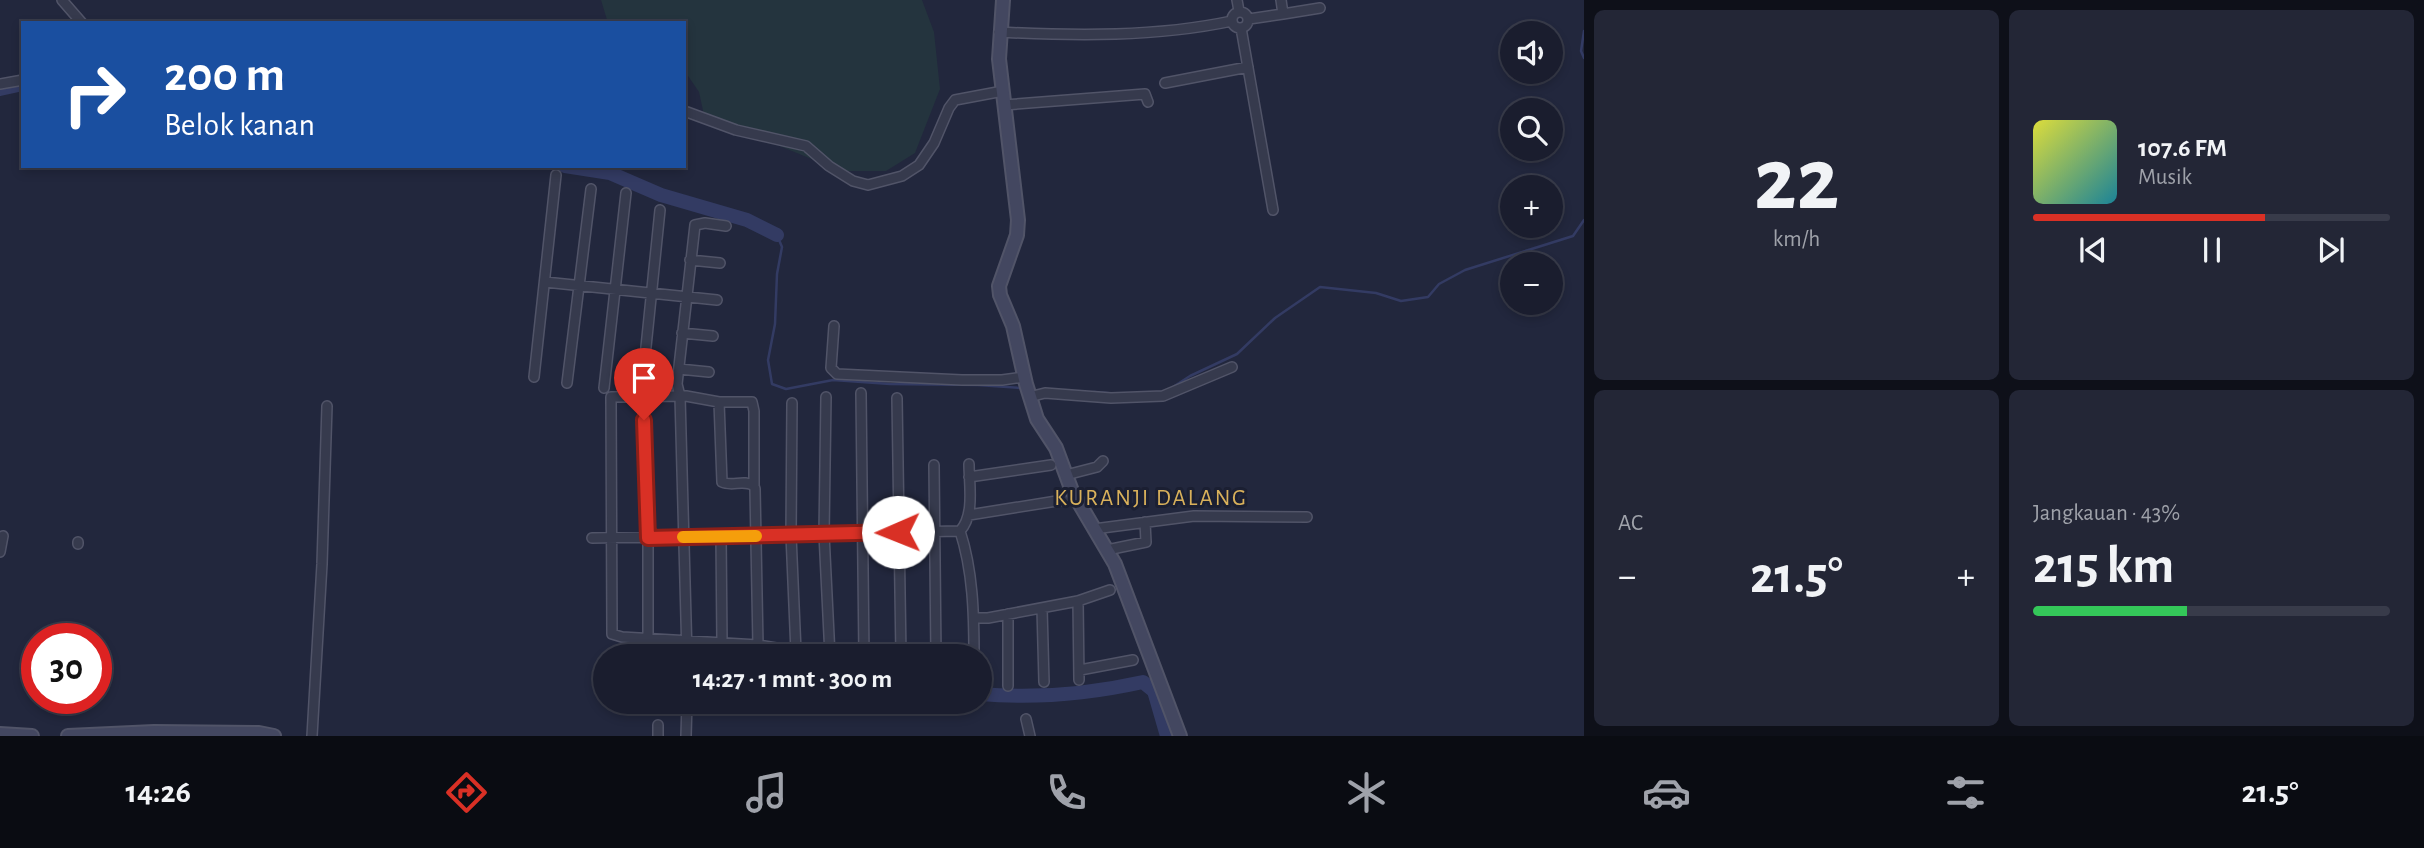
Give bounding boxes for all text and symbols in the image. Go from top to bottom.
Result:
map controls [1500,21,1563,315]
button: sound [1500,21,1563,84]
icon: right [49,49,140,140]
text: 200 m [164,51,285,100]
button: search [1500,98,1563,161]
text: Belok kanan [164,109,315,141]
text: 22 [1754,135,1839,226]
text: 107.6 FM [2138,135,2227,161]
text: Musik [2138,166,2192,189]
button: + [1500,175,1563,238]
text: km/h [1773,228,1820,251]
icon: previous [2074,231,2112,269]
icon: pause [2193,231,2231,269]
icon: next [2312,231,2350,269]
button: − [1500,252,1563,315]
pin [614,348,674,420]
icon: arrive [625,359,663,397]
district label: KURANJI DALANG [1054,487,1248,510]
position arrow [861,495,935,569]
text: Jangkauan · 43% [2033,502,2180,525]
text: AC [1618,512,1643,535]
text: 215 km [2033,540,2174,592]
text: 21.5° [1750,550,1843,602]
text: − [1618,558,1636,596]
text: + [1957,558,1975,596]
speed limit sign: 30 [21,623,112,714]
text: 14:27 · 1 mnt · 300 m [693,666,892,692]
icon: directions [442,768,491,817]
icon: music [742,768,791,817]
icon: phone [1042,768,1091,817]
icon: climate [1342,768,1391,817]
icon: car [1642,768,1691,817]
icon: filters [1941,768,1990,817]
text: 14:26 [125,776,191,808]
text: 21.5° [2241,776,2299,808]

